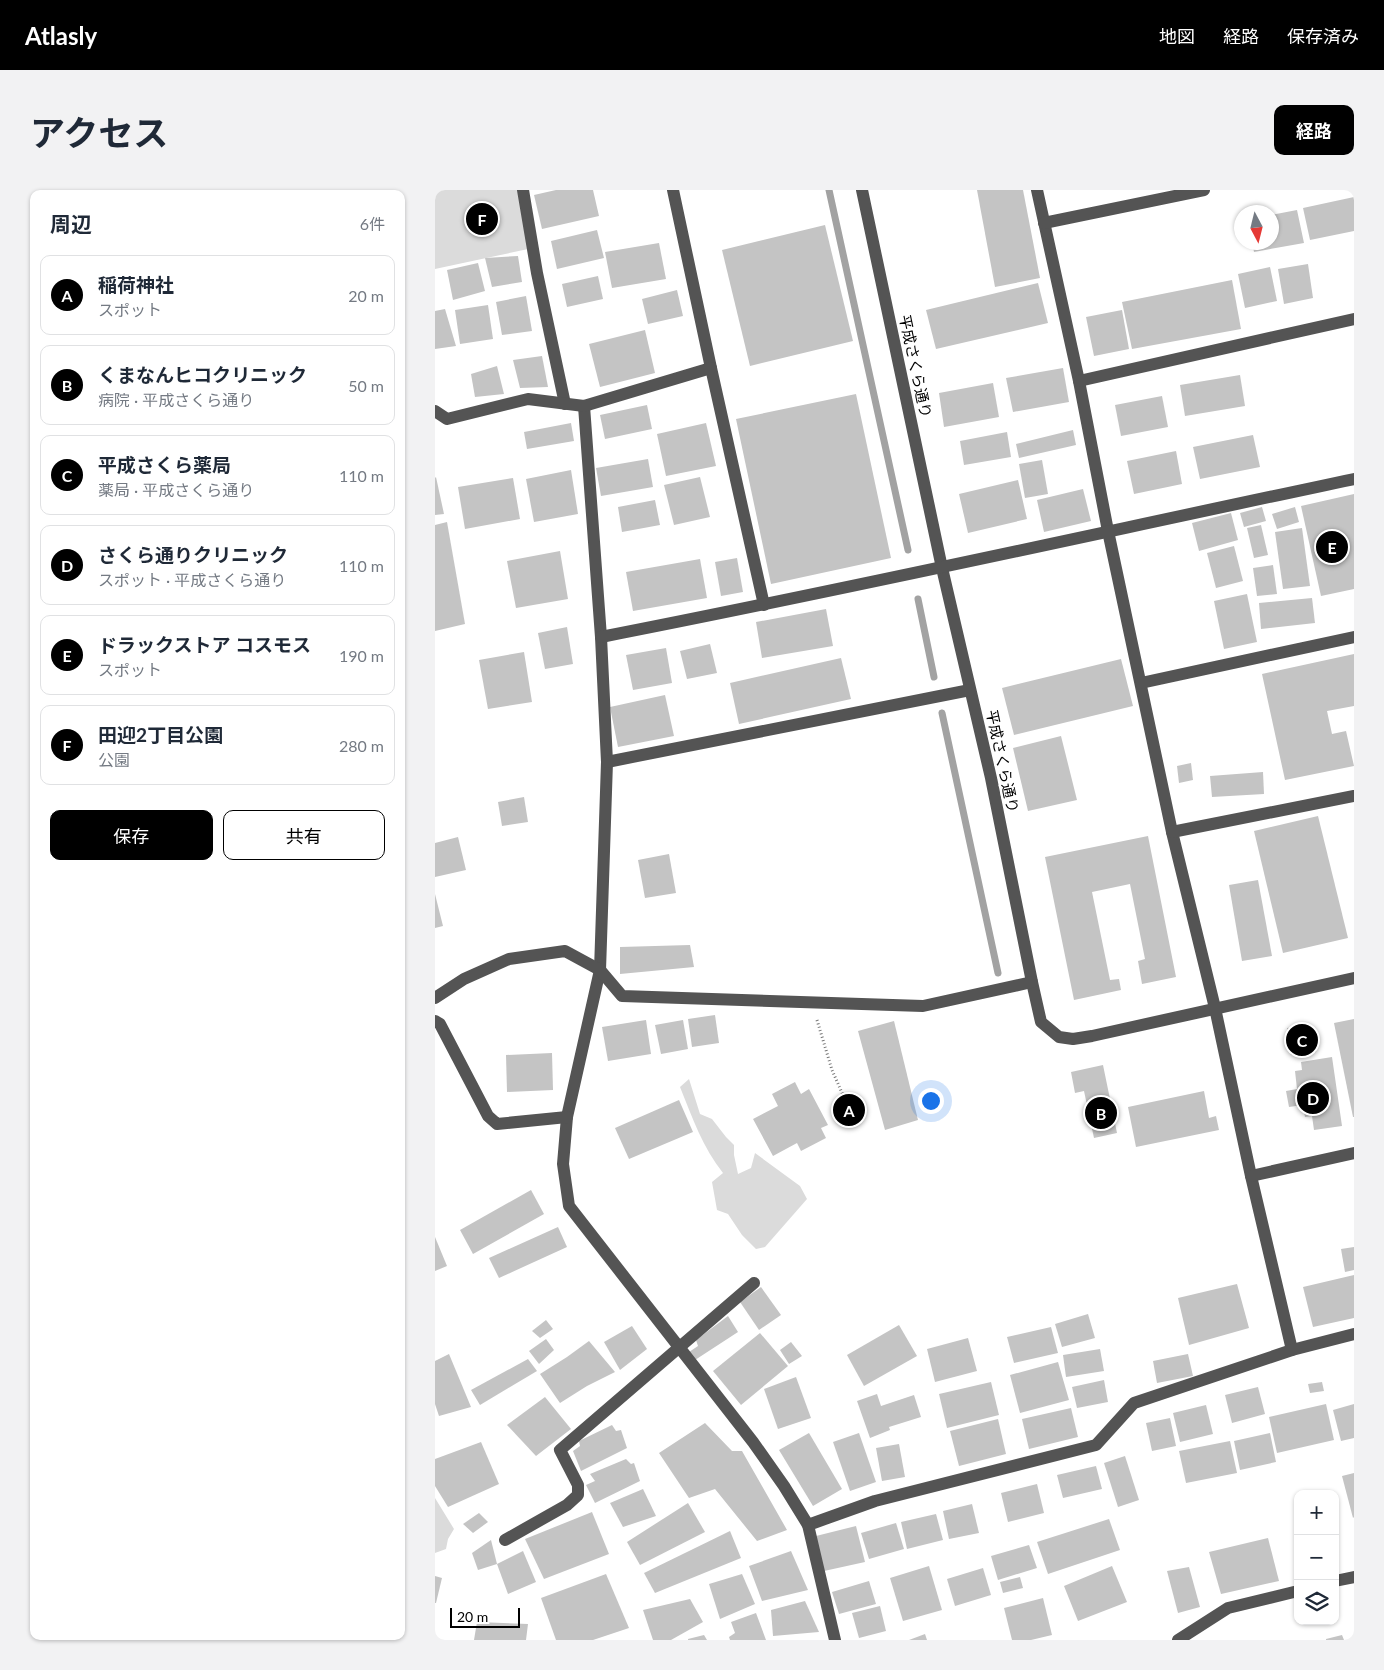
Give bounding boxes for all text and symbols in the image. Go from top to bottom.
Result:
text: Atlasly [25,21,97,50]
text: 地図 [1159,25,1195,47]
text: 経路 [1223,25,1259,47]
text: 保存済み [1287,25,1359,47]
button: 経路 [1274,105,1354,155]
text: アクセス [30,111,168,153]
pin: F [466,200,498,238]
north arrow [1234,205,1279,250]
text: 周辺 [50,211,92,236]
text: 6件 [360,214,385,233]
text: 稲荷神社 [98,273,174,296]
text: A [61,286,73,305]
text: 20 m [348,286,384,305]
text: スポット [98,300,162,319]
street label: 平成さくら通り [896,313,936,419]
text: くまなんヒコクリニック [98,363,307,386]
text: B [62,376,72,395]
text: 50 m [348,376,384,395]
text: 病院 · 平成さくら通り [98,390,254,409]
text: 平成さくら薬局 [98,453,231,476]
text: C [62,466,72,485]
text: 110 m [339,466,384,485]
text: 薬局 · 平成さくら通り [98,480,254,499]
pin: E [1316,528,1348,566]
text: さくら通りクリニック [98,543,288,566]
text: D [61,556,73,575]
text: 110 m [339,556,384,575]
text: スポット · 平成さくら通り [98,570,286,589]
text: ドラックストア コスモス [98,633,311,656]
text: E [62,646,72,665]
text: 190 m [339,646,384,665]
text: スポット [98,660,162,679]
street label: 平成さくら通り [983,708,1023,814]
text: 田迎2丁目公園 [98,723,223,746]
text: F [62,736,72,755]
text: 280 m [339,736,384,755]
text: 公園 [98,750,130,769]
button: 保存 [50,810,213,860]
button: 共有 [223,810,385,860]
pin: C [1286,1021,1318,1059]
pin: D [1297,1079,1329,1117]
your location [918,1088,944,1114]
pin: A [833,1091,865,1129]
pin: B [1085,1094,1117,1132]
map controls [1294,1490,1339,1625]
button: + [1294,1490,1339,1535]
button: − [1294,1535,1339,1580]
button: layers [1294,1580,1339,1625]
scale bar [450,1605,520,1628]
text: 20 m [457,1608,488,1625]

